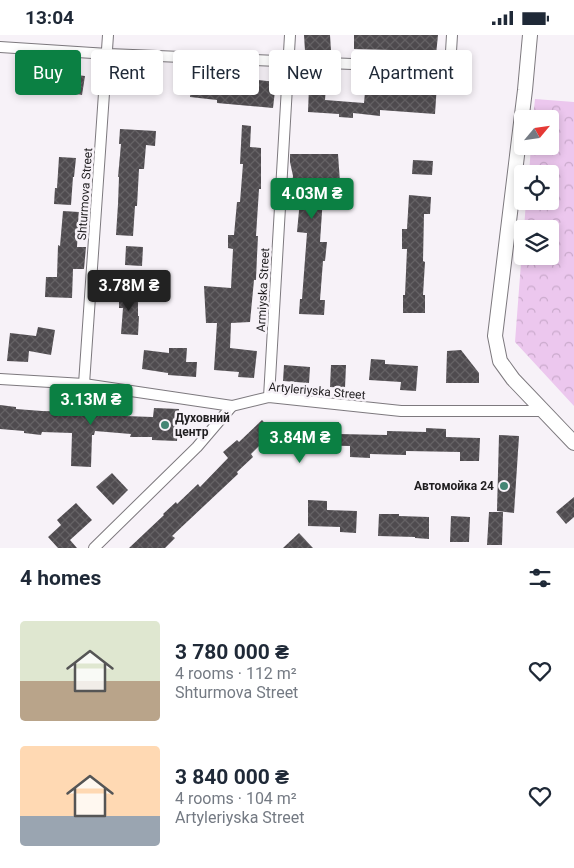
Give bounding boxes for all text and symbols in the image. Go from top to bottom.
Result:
text: 13:04 [25,6,74,29]
chip: Buy [15,50,81,95]
chip: Rent [91,50,163,95]
chip: Filters [173,50,259,95]
chip: New [269,50,341,95]
chip: Apartment [351,50,472,95]
north arrow [514,110,559,155]
map controls [514,110,559,265]
street label: Shturmova Street [75,147,95,241]
button: locate [514,165,559,210]
pin: 4.03M ₴ [266,177,358,220]
text: 4.03M ₴ [282,184,342,203]
button: layers [514,220,559,265]
street label: Armiyska Street [254,247,272,333]
pin: 3.78M ₴ [83,269,175,312]
text: 3.78M ₴ [99,276,159,295]
street label: Artyleriyska Street [268,380,366,402]
pin: 3.13M ₴ [45,383,137,426]
text: 3.13M ₴ [61,390,121,409]
place label: Духовний центр [175,411,230,439]
marker: Духовний центр [159,419,171,431]
pin: 3.84M ₴ [254,421,346,464]
text: 3.84M ₴ [270,428,330,447]
place label: Автомойка 24 [414,479,494,493]
marker: Автомойка 24 [498,480,510,492]
icon: filters [526,564,554,592]
text: 4 homes [20,566,101,590]
text: 3 780 000 ₴ [175,640,289,664]
icon: home [60,641,120,701]
icon: heart [526,657,554,685]
text: 4 rooms · 112 m² [175,664,297,683]
text: Shturmova Street [175,683,298,702]
text: 3 840 000 ₴ [175,765,289,789]
icon: home [60,766,120,826]
icon: heart [526,782,554,810]
text: 4 rooms · 104 m² [175,789,297,808]
text: Artyleriyska Street [175,808,305,827]

